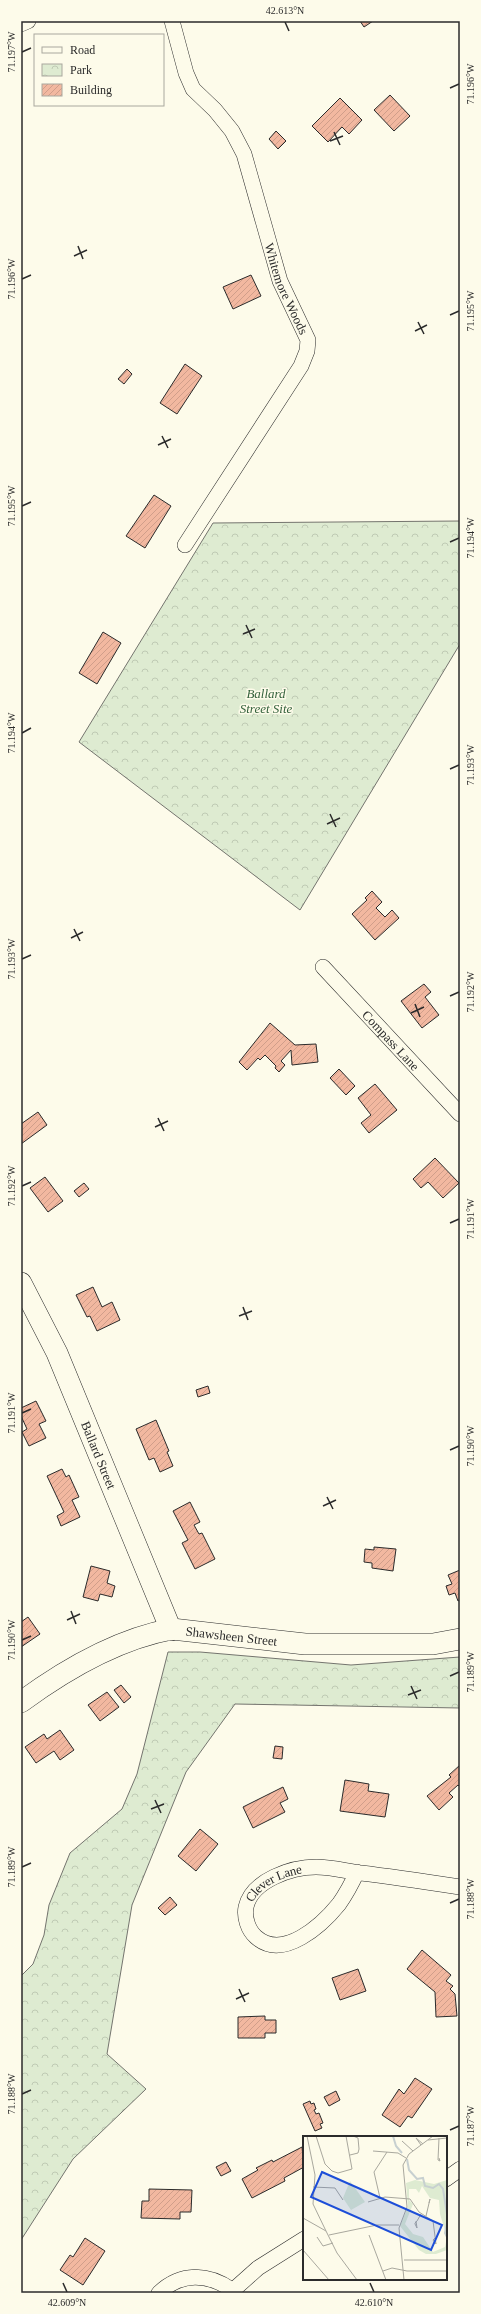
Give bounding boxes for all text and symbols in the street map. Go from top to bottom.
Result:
text: 42.613°N [266,5,304,16]
text: 71.197°W [6,31,17,72]
legend [34,34,164,106]
text: Road [70,43,95,57]
text: Park [70,63,92,77]
text: 71.196°W [465,63,476,104]
text: Building [70,83,112,97]
street label: Whitemore Woods [262,241,312,337]
text: 71.196°W [6,258,17,299]
text: 71.195°W [465,290,476,331]
text: 71.195°W [6,485,17,526]
text: 71.194°W [465,517,476,558]
park label: Ballard Street Site [240,686,293,716]
text: 71.194°W [6,712,17,753]
text: 71.193°W [465,744,476,785]
text: 71.193°W [6,938,17,979]
text: 71.192°W [465,971,476,1012]
street label: Compass Lane [359,1007,423,1074]
text: 71.192°W [6,1165,17,1206]
text: 71.191°W [465,1198,476,1239]
text: 71.191°W [6,1392,17,1433]
street label: Ballard Street [78,1419,120,1491]
text: 71.190°W [465,1425,476,1466]
text: 71.190°W [6,1619,17,1660]
street label: Shawsheen Street [185,1623,279,1648]
text: 71.189°W [465,1651,476,1692]
text: 71.189°W [6,1846,17,1887]
street label: Clever Lane [242,1861,303,1904]
text: 71.188°W [465,1878,476,1919]
text: 71.188°W [6,2073,17,2114]
text: 71.187°W [465,2105,476,2146]
inset map [303,2136,447,2280]
text: 42.609°N [48,2297,86,2308]
text: 42.610°N [355,2297,393,2308]

